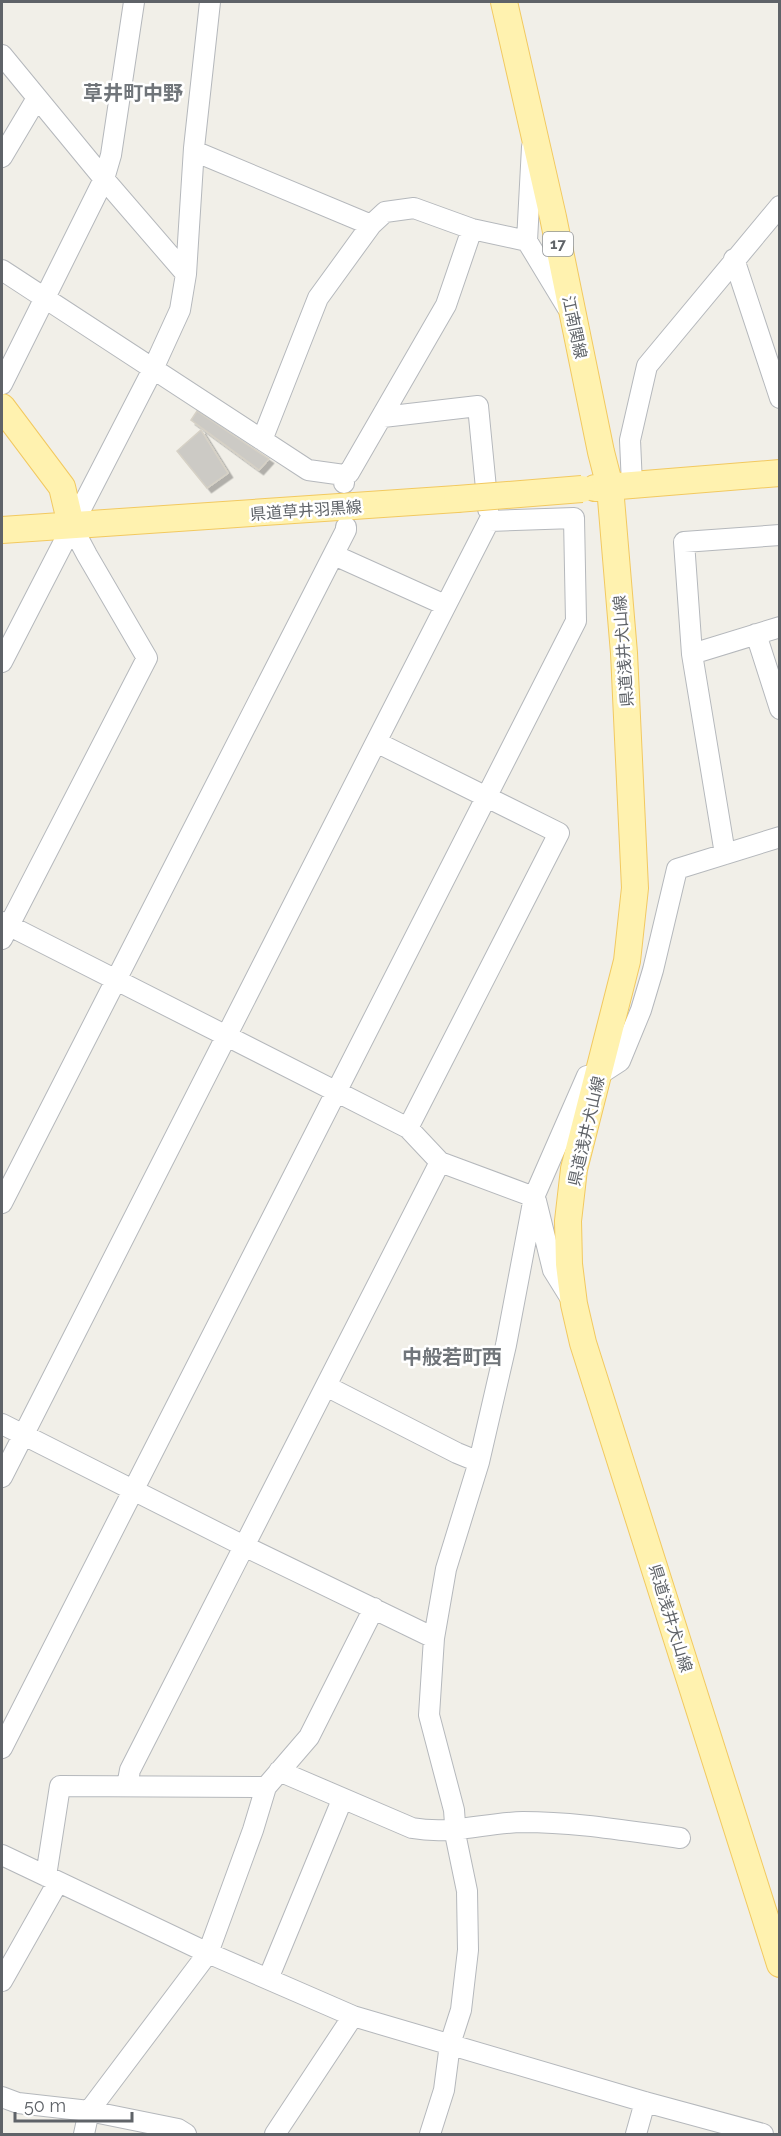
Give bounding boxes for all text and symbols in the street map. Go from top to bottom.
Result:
district label: 草井町中野 [83,81,183,105]
road number: 17 [543,232,573,256]
street label: 江南関線 [559,294,590,360]
street label: 県道草井羽黒線 [250,497,363,524]
street label: 県道浅井犬山線 [610,594,637,707]
street label: 県道浅井犬山線 [565,1074,608,1188]
district label: 中般若町西 [402,1345,502,1369]
street label: 県道浅井犬山線 [645,1562,696,1674]
scale bar [15,2085,132,2123]
text: 50 m [24,2095,66,2116]

